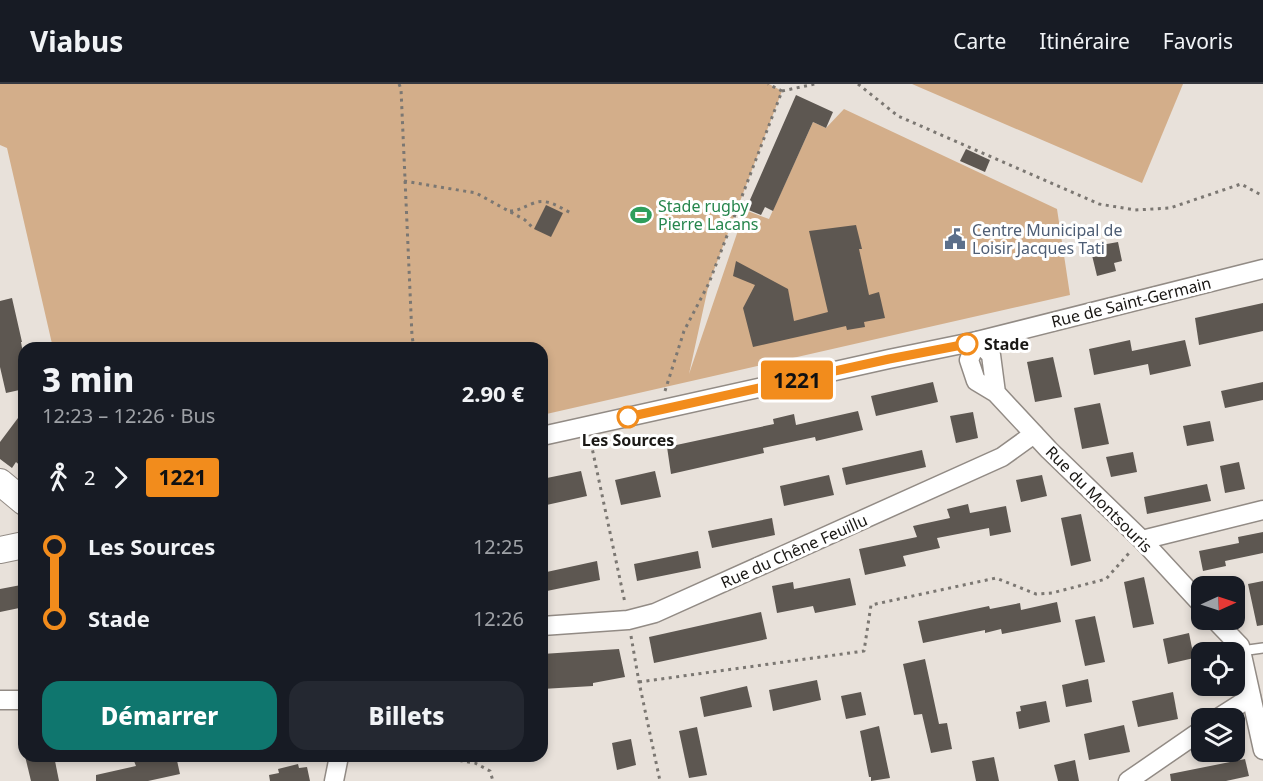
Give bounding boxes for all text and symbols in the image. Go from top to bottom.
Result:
text: Viabus [30,22,123,60]
text: Carte [953,27,1006,55]
text: Itinéraire [1039,27,1130,55]
text: Favoris [1163,27,1233,55]
place label: Stade rugby Pierre Lacans [658,195,758,235]
sports icon: Stade rugby Pierre Lacans [629,203,653,227]
place label: Centre Municipal de Loisir Jacques Tati [972,219,1122,259]
public building icon: Centre Municipal de Loisir Jacques Tati [943,227,967,251]
street label: Rue de Saint-Germain [1049,271,1213,333]
marker: Stade [956,333,978,355]
place label: Stade [984,333,1029,355]
text: 3 min [42,357,134,402]
line badge: 1221 [755,360,839,400]
text: 1221 [773,366,821,394]
text: 2.90 € [462,378,524,408]
text: 12:23 – 12:26 · Bus [42,402,215,429]
marker: Les Sources [617,406,639,428]
place label: Les Sources [582,429,674,451]
street label: Rue du Montsouris [1041,441,1157,557]
icon: walk [42,461,75,494]
icon: forward [104,461,137,494]
text: 1221 [158,463,207,491]
text: 2 [84,464,95,491]
street label: Rue du Chêne Feuillu [717,509,871,593]
text: Les Sources [88,531,215,561]
text: 12:25 [473,533,524,560]
north arrow [1191,576,1245,630]
map controls [1191,576,1245,762]
text: Stade [88,603,150,633]
text: 12:26 [473,605,524,632]
button: locate [1191,642,1245,696]
button: Démarrer [42,681,277,750]
button: Billets [289,681,524,750]
button: layers [1191,708,1245,762]

